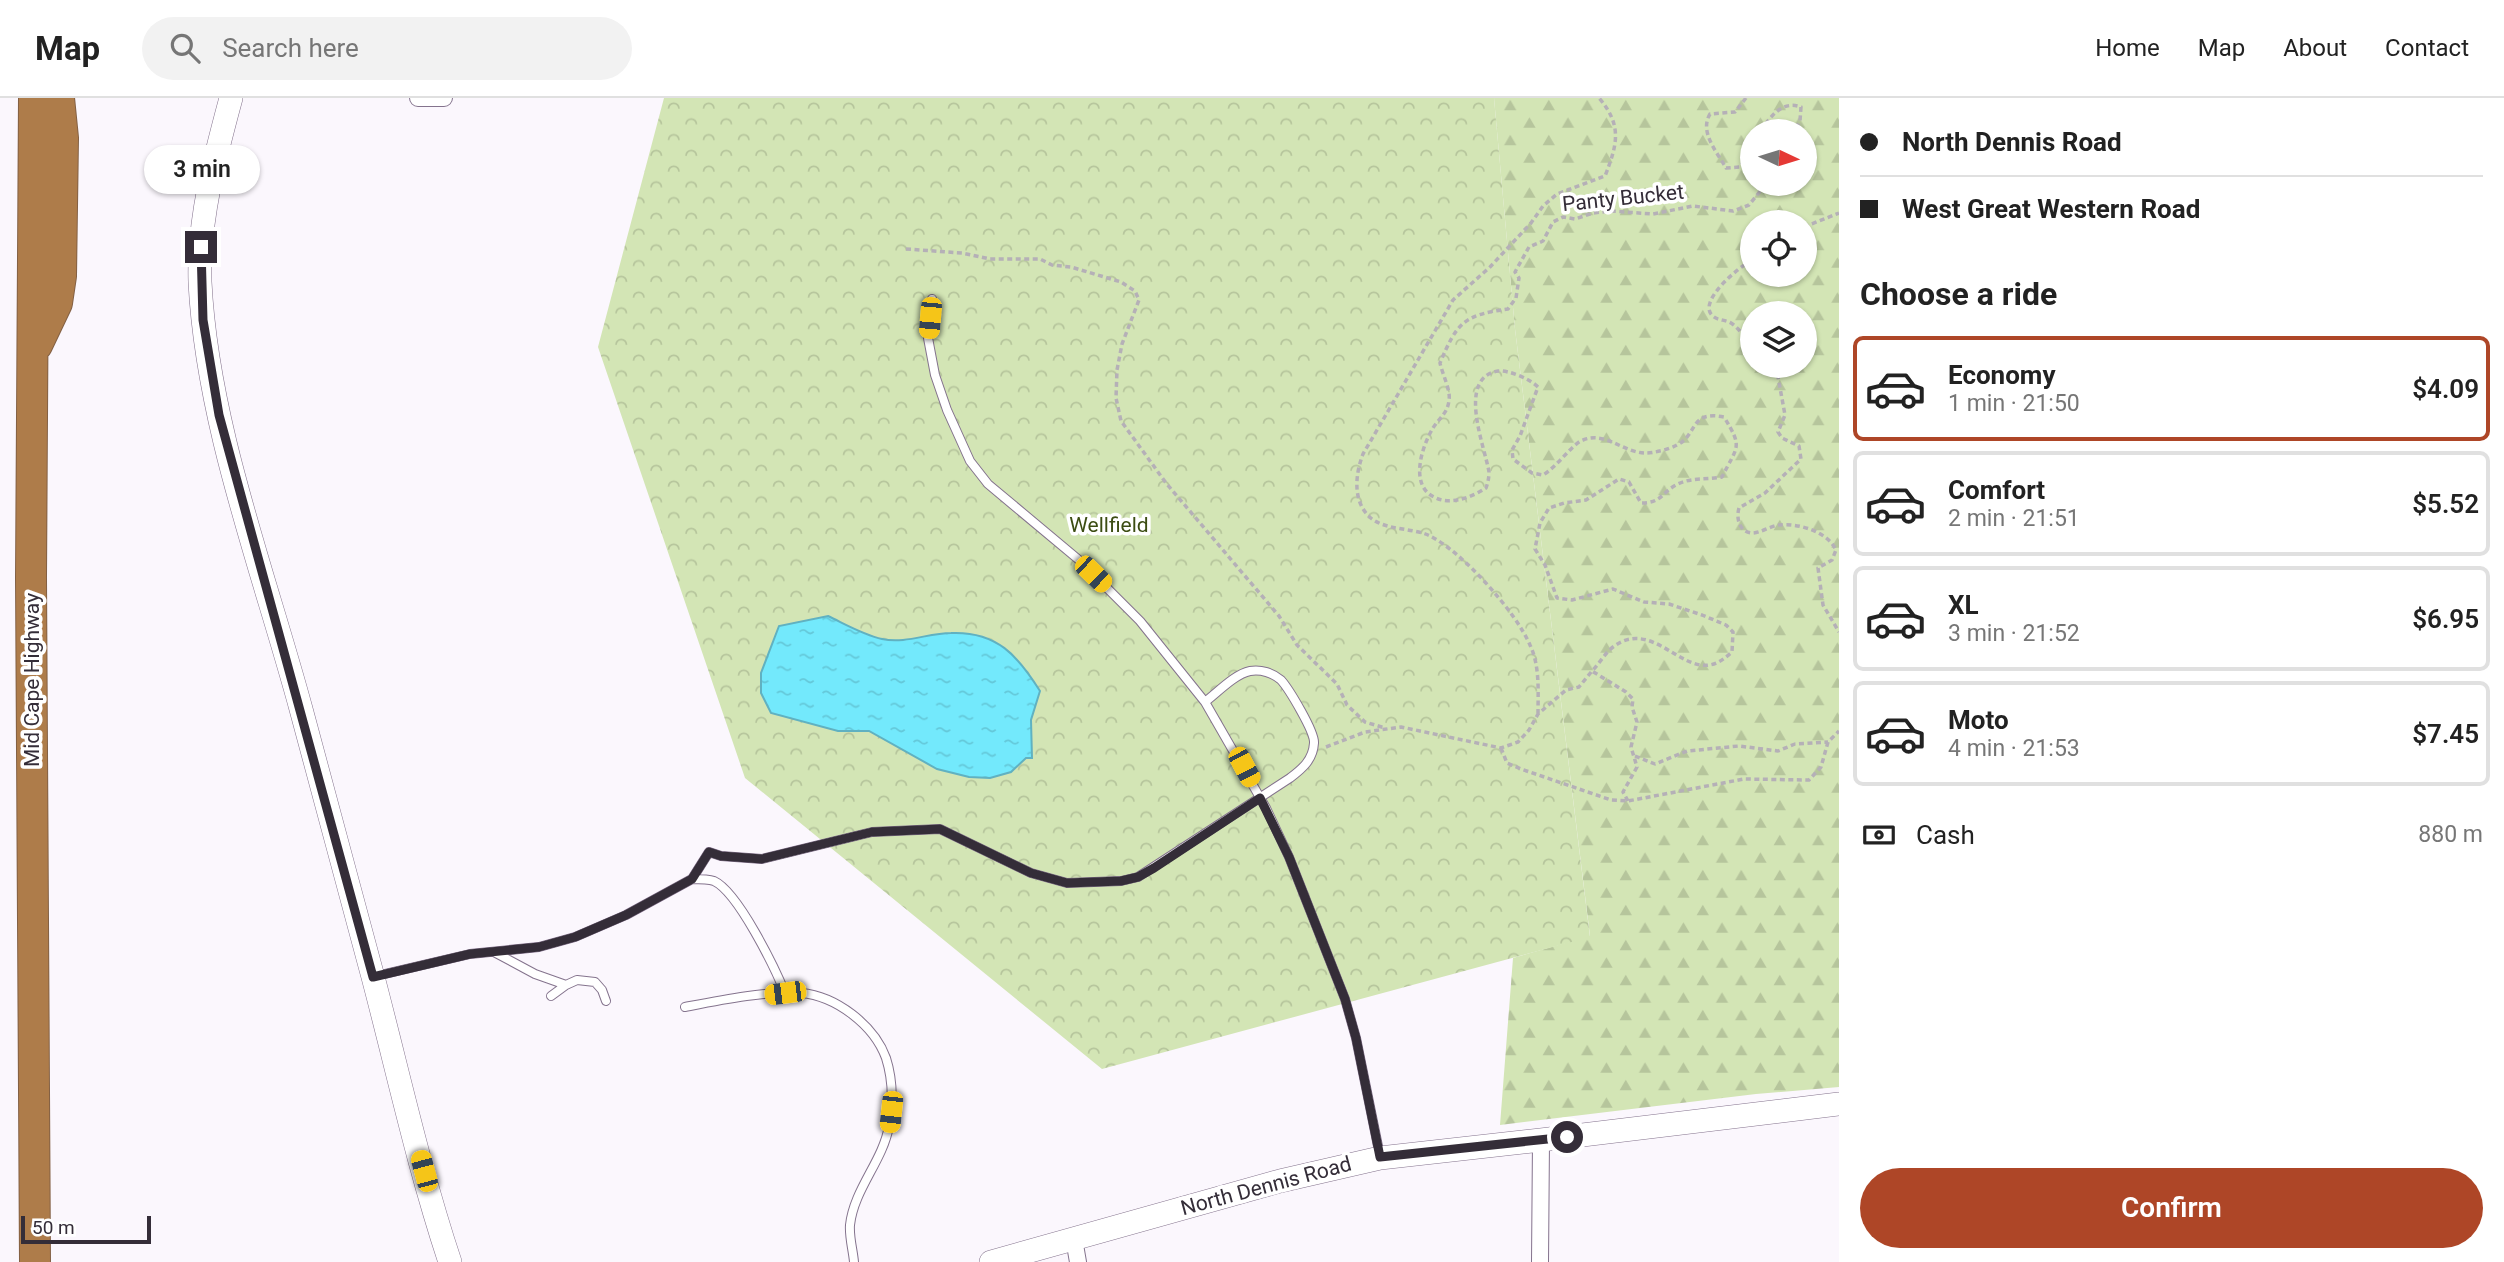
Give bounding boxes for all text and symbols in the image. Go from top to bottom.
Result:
search box [142,17,632,80]
text: Map [35,29,100,68]
icon: search [166,29,204,67]
text: Search here [222,33,359,63]
text: Home [2095,34,2160,62]
text: Map [2198,34,2245,62]
text: About [2283,34,2347,62]
text: Contact [2385,34,2469,62]
north arrow [1740,119,1816,196]
map controls [1740,119,1817,378]
text: North Dennis Road [1902,127,2122,157]
callout: 3 min [143,145,259,194]
text: 3 min [173,156,231,183]
street label: Panty Bucket [1561,180,1685,216]
text: West Great Western Road [1902,194,2200,224]
button: locate [1740,210,1817,287]
route end [185,231,217,263]
text: Choose a ride [1860,275,2057,313]
car [918,296,943,340]
button: layers [1740,301,1817,378]
icon: car [1864,357,1927,420]
text: Economy [1948,360,2055,390]
text: $4.09 [2412,374,2479,404]
text: 1 min · 21:50 [1948,390,2080,417]
icon: car [1864,472,1927,535]
text: Comfort [1948,475,2045,505]
text: $5.52 [2412,489,2479,519]
text: 2 min · 21:51 [1948,505,2080,532]
park label: Wellfield [1069,513,1149,537]
car [1071,552,1116,596]
icon: car [1864,587,1927,650]
text: XL [1948,590,1979,620]
street label: Mid Cape Highway [20,593,44,767]
text: $6.95 [2412,604,2479,634]
text: 3 min · 21:52 [1948,620,2080,647]
icon: car [1864,702,1927,765]
text: Moto [1948,705,2009,735]
text: $7.45 [2412,719,2479,749]
text: 4 min · 21:53 [1948,735,2080,762]
car [1225,744,1264,790]
icon: cash [1860,816,1898,854]
text: Cash [1916,820,1975,850]
text: 880 m [2418,821,2483,848]
car [763,980,808,1006]
car [879,1090,904,1134]
route start [1551,1121,1583,1153]
car [409,1148,440,1194]
street label: North Dennis Road [1178,1152,1354,1220]
button: Confirm [1860,1168,2483,1248]
scale bar [21,1213,150,1245]
text: 50 m [32,1216,75,1239]

